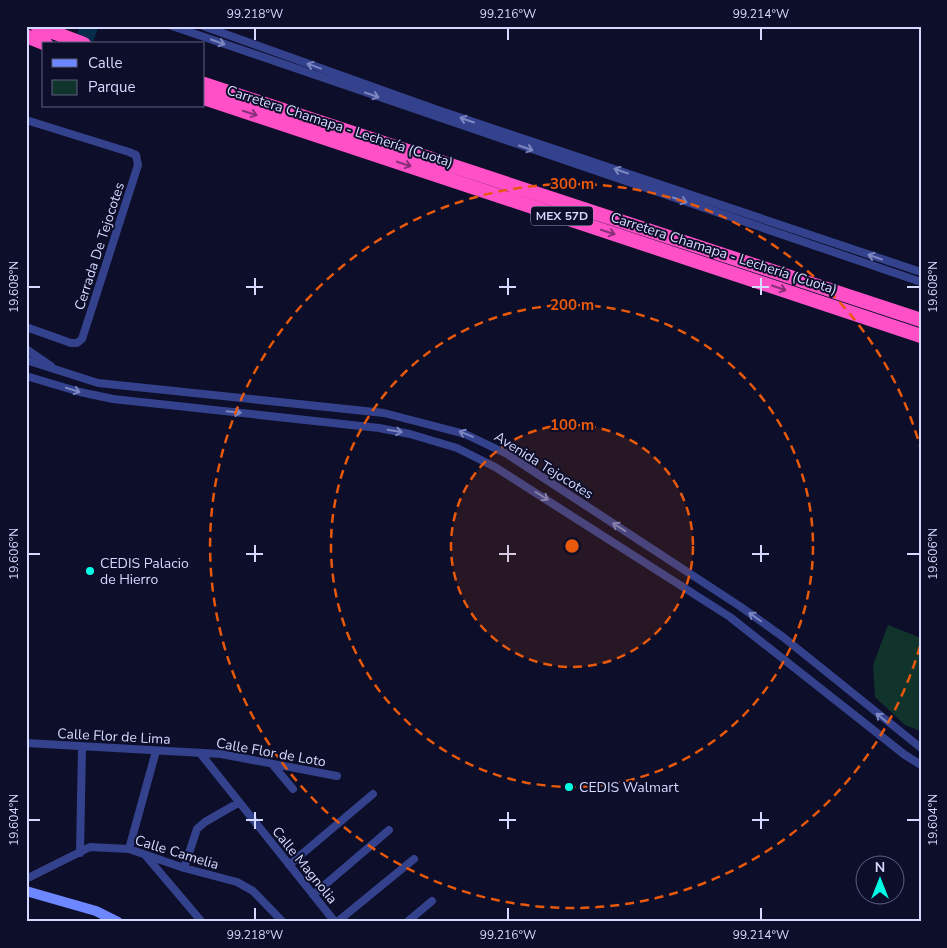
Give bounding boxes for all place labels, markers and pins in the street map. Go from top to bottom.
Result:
centre of rings [563,537,581,555]
place label: CEDIS Palacio de Hierro [100,554,189,589]
marker: CEDIS Palacio de Hierro [84,565,96,577]
place label: CEDIS Walmart [579,778,679,797]
marker: CEDIS Walmart [563,781,575,793]

